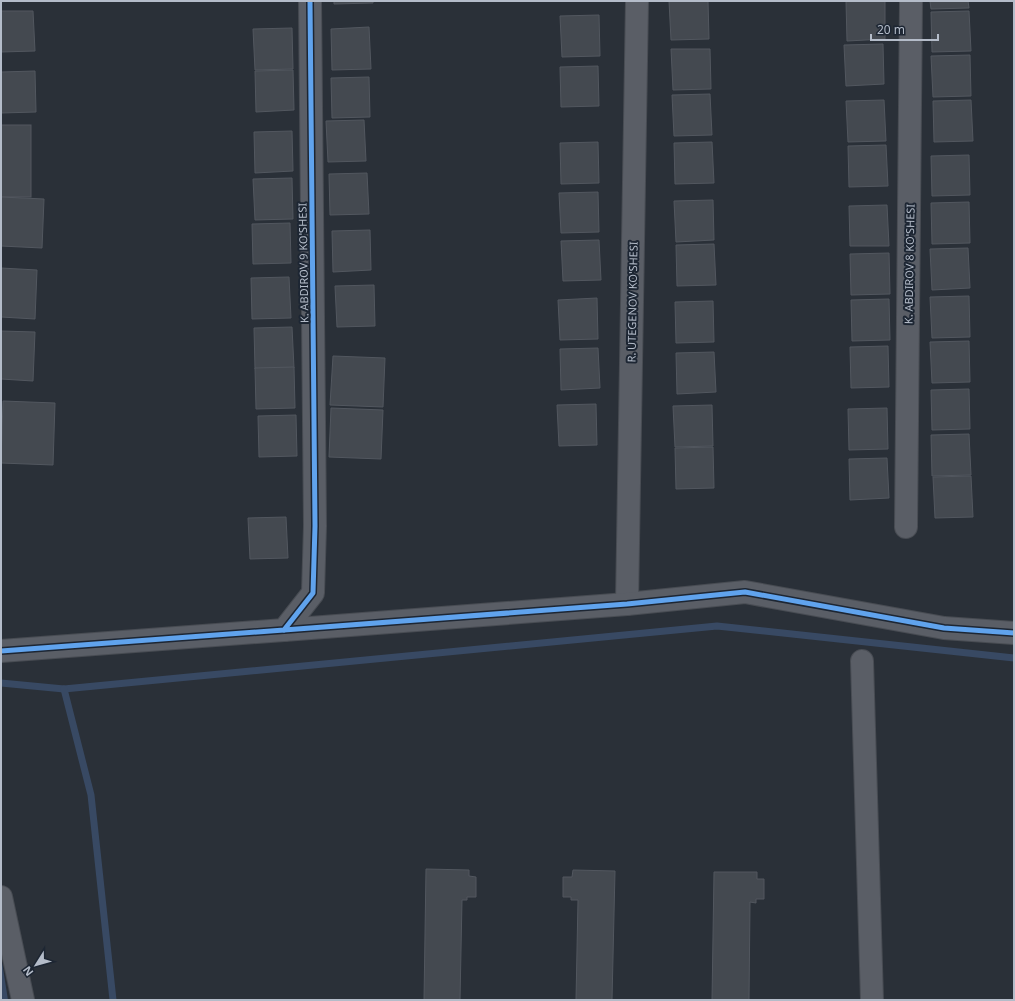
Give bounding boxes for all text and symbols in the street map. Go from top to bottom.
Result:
scale bar [871,16,938,42]
text: 20 m [877,21,905,38]
street label: K. ABDIROV 9 KO'SHESI [294,202,312,323]
street label: K. ABDIROV 8 KO'SHESI [900,203,918,324]
street label: R. UTEGENOV KO'SHESI [623,241,641,363]
north arrow [16,945,56,985]
text: N [19,963,36,979]

